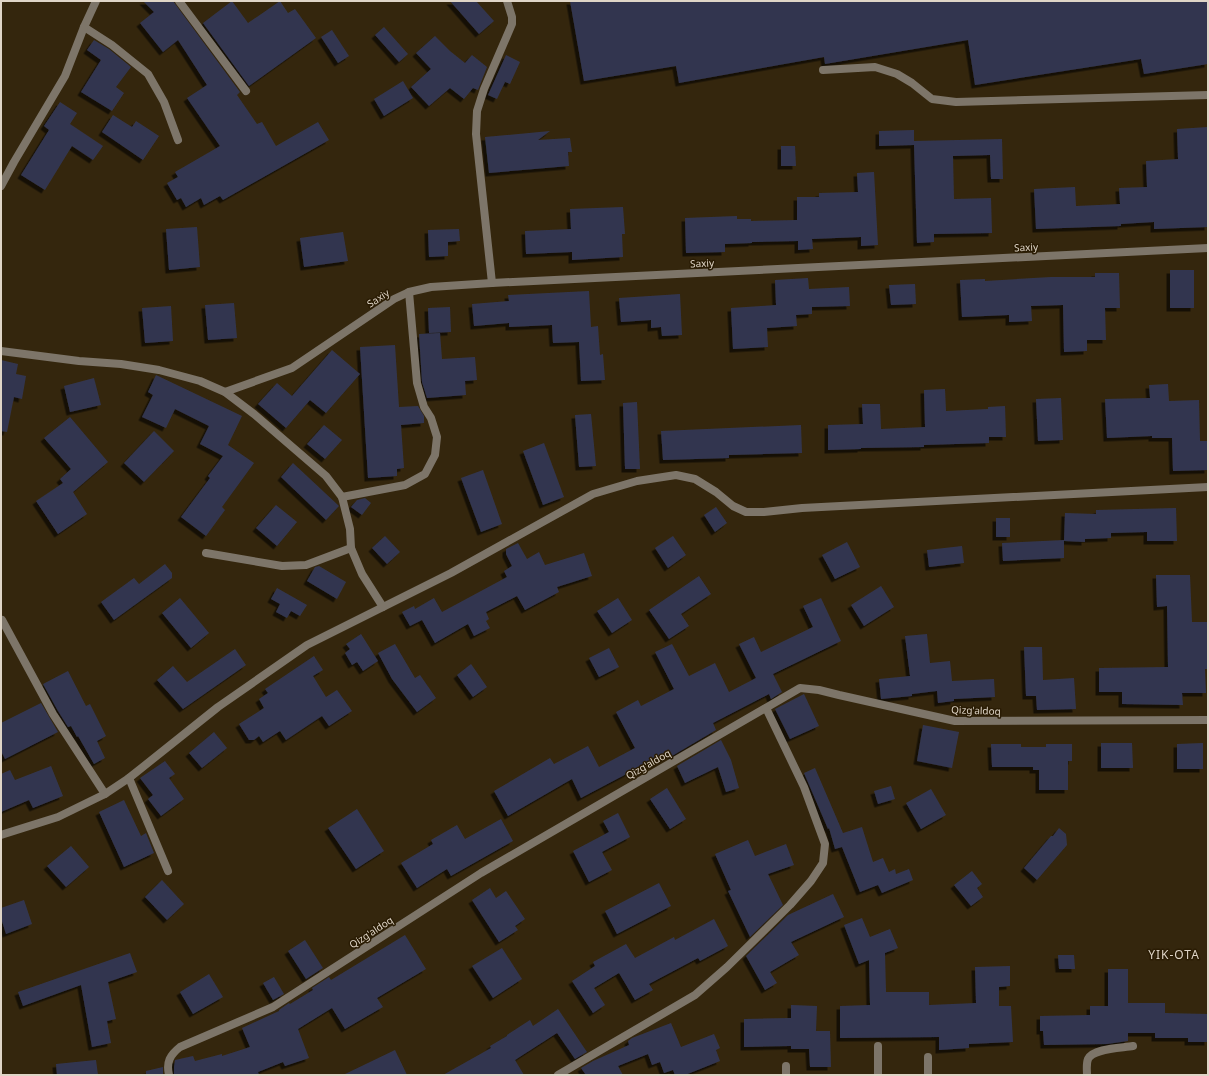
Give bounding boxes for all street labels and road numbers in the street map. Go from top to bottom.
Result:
street label: Saxiy [1014,239,1039,255]
street label: Saxiy [690,255,715,271]
street label: Saxiy [364,285,393,310]
street label: Qizg'aldoq [951,702,1001,718]
street label: Qizg'aldoq [623,746,673,782]
street label: Qizg'aldoq [346,913,396,951]

